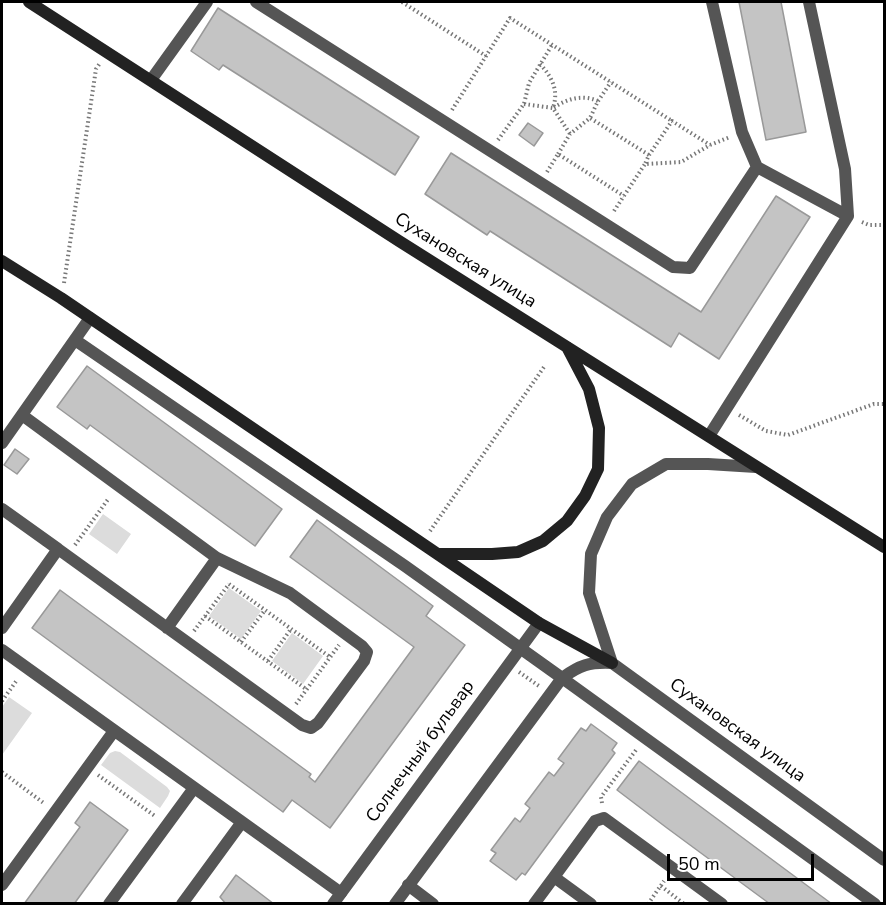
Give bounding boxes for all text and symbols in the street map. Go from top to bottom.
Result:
street label: Сухановская улица [390,209,540,313]
street label: Сухановская улица [665,674,809,788]
street label: Солнечный бульвар [362,677,480,827]
scale bar [670,842,817,880]
text: 50 m [678,852,720,876]

